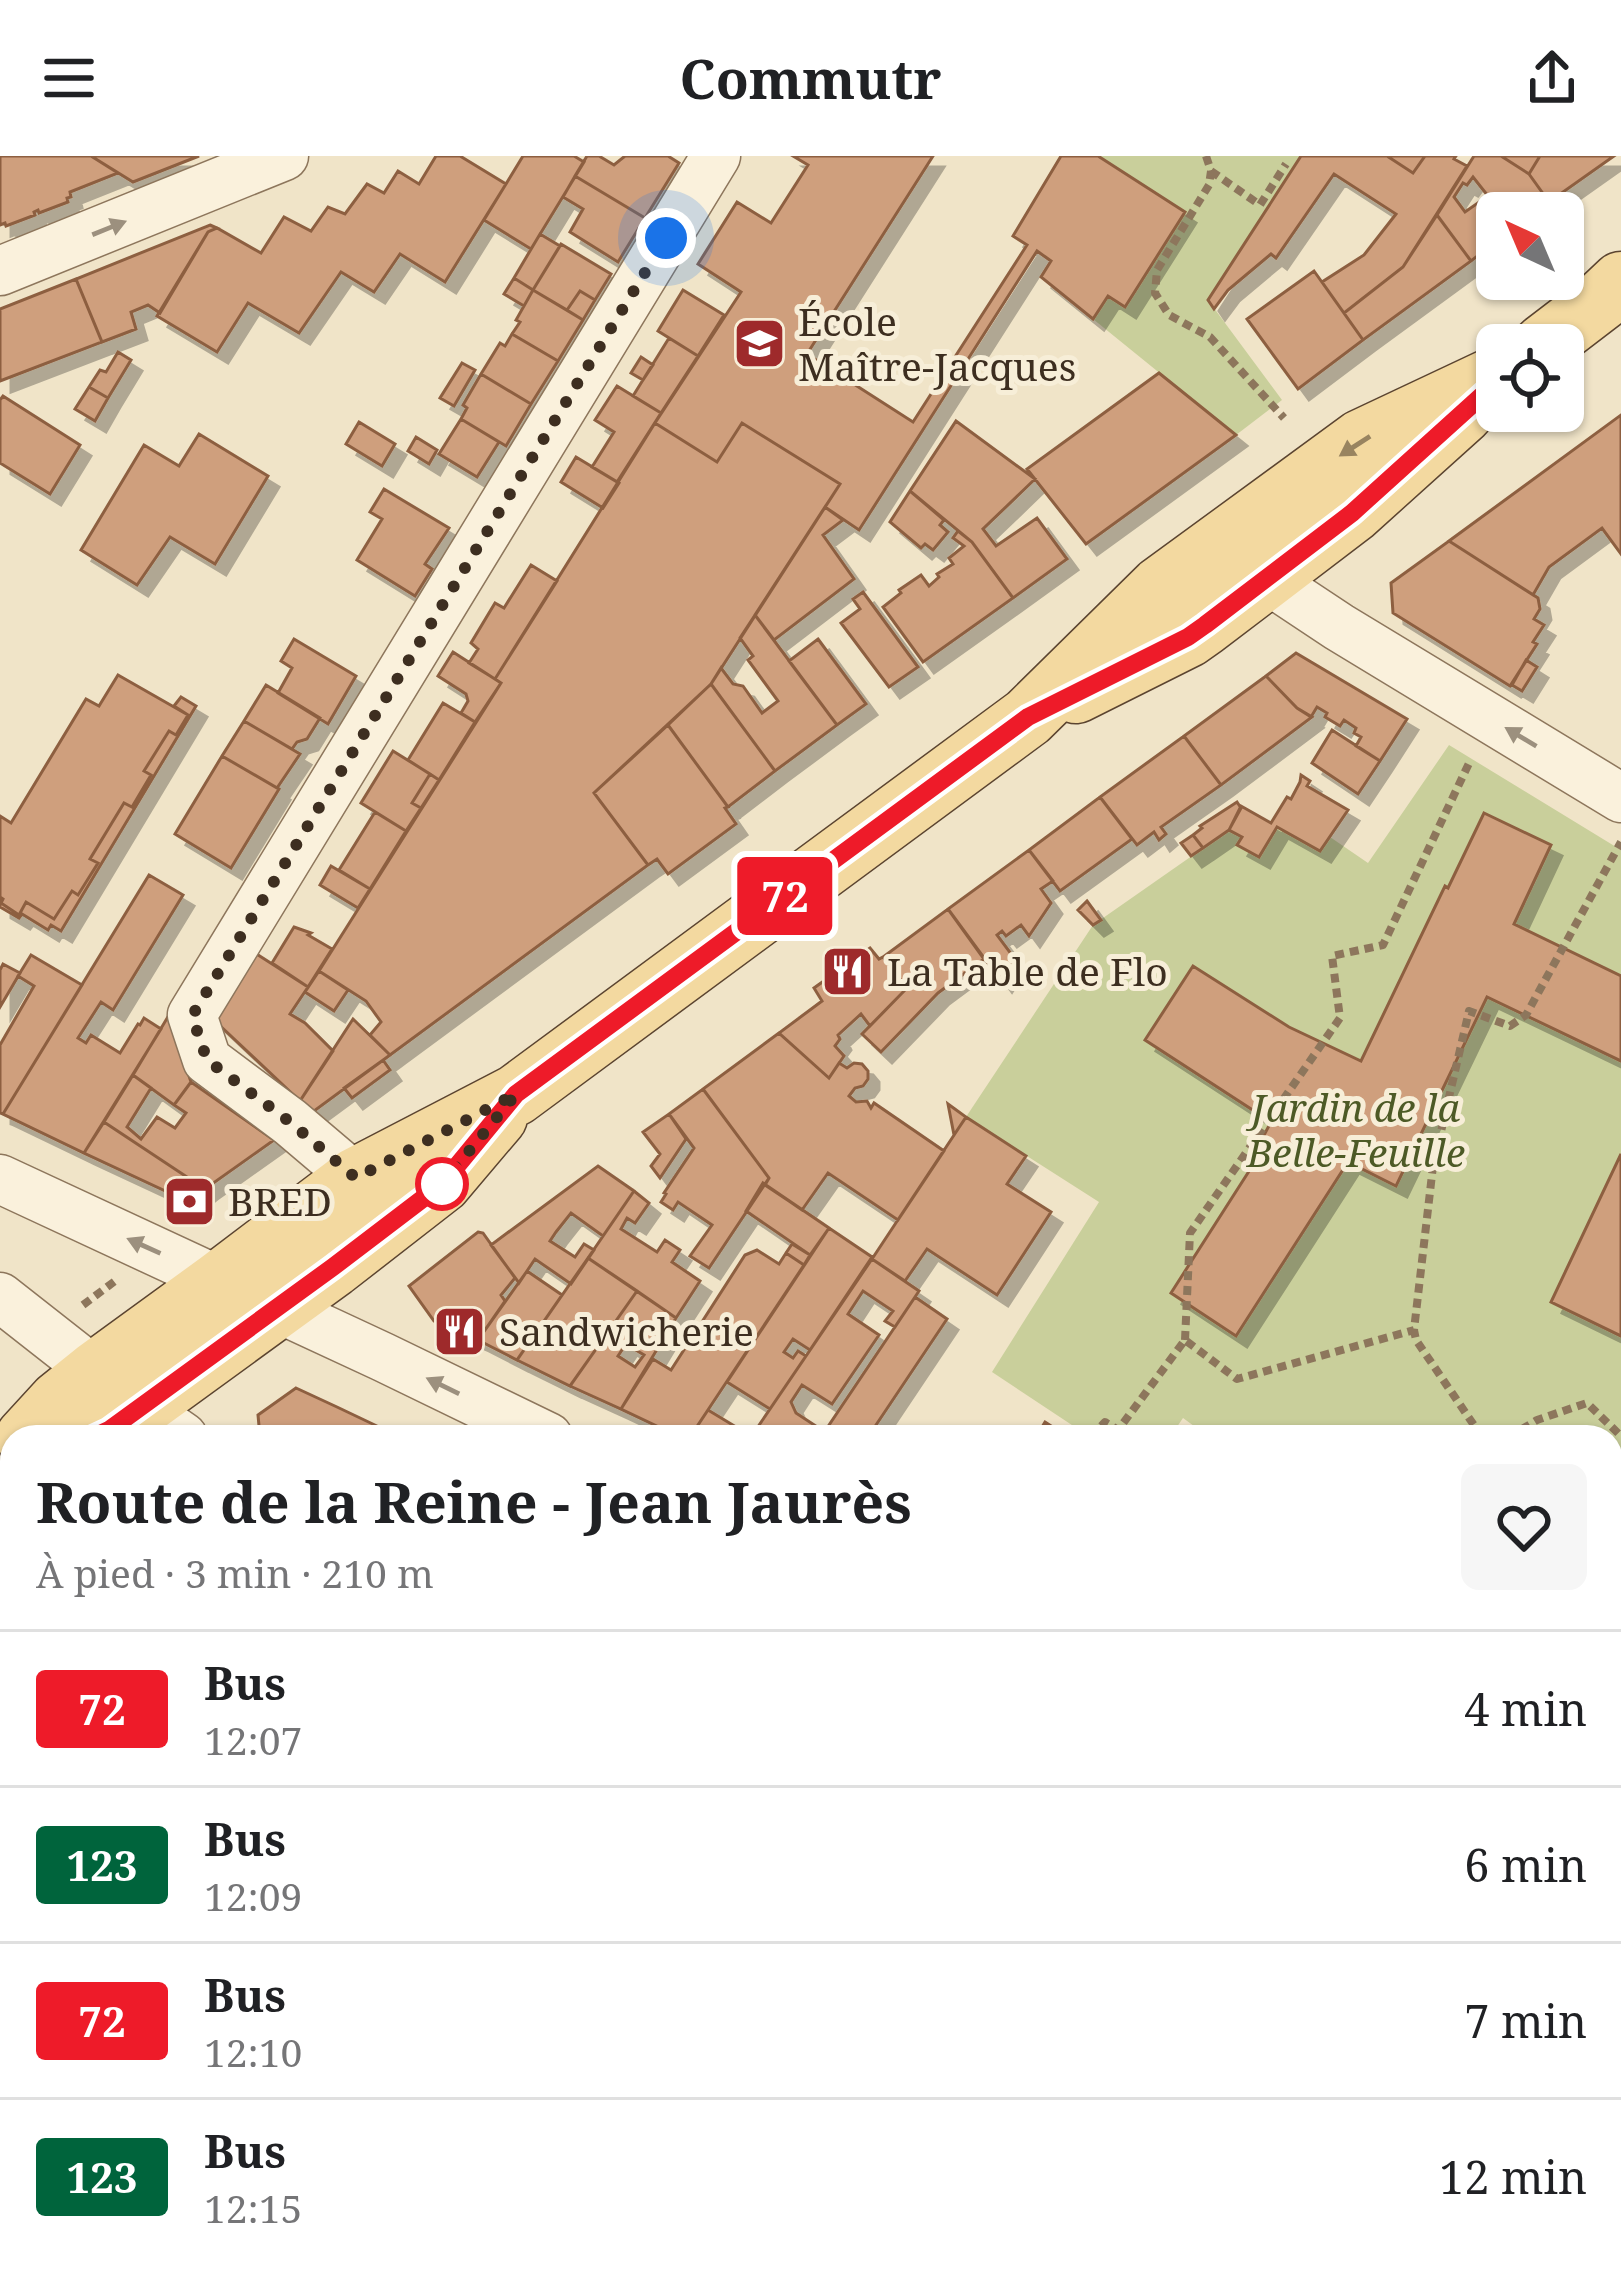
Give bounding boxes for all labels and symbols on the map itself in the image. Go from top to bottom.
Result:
north arrow [1476,192,1584,300]
your location [636,208,696,268]
one-way arrow [91,218,127,237]
place label: École Maître-Jacques [798,294,1076,392]
school or university icon: École Maître-Jacques [731,316,787,372]
one-way arrow [1338,434,1371,456]
one-way arrow [1504,727,1538,748]
line badge: 72 [731,857,839,935]
restaurant icon: La Table de Flo [820,944,876,1000]
place label: La Table de Flo [887,944,1168,997]
park label: Jardin de la Belle-Feuille [1245,1080,1465,1178]
unlabelled marker [417,1159,467,1209]
bank icon: BRED [161,1174,217,1230]
place label: BRED [228,1174,332,1227]
one-way arrow [126,1235,161,1255]
restaurant icon: Sandwicherie [432,1304,488,1360]
place label: Sandwicherie [499,1304,754,1357]
one-way arrow [426,1376,460,1396]

